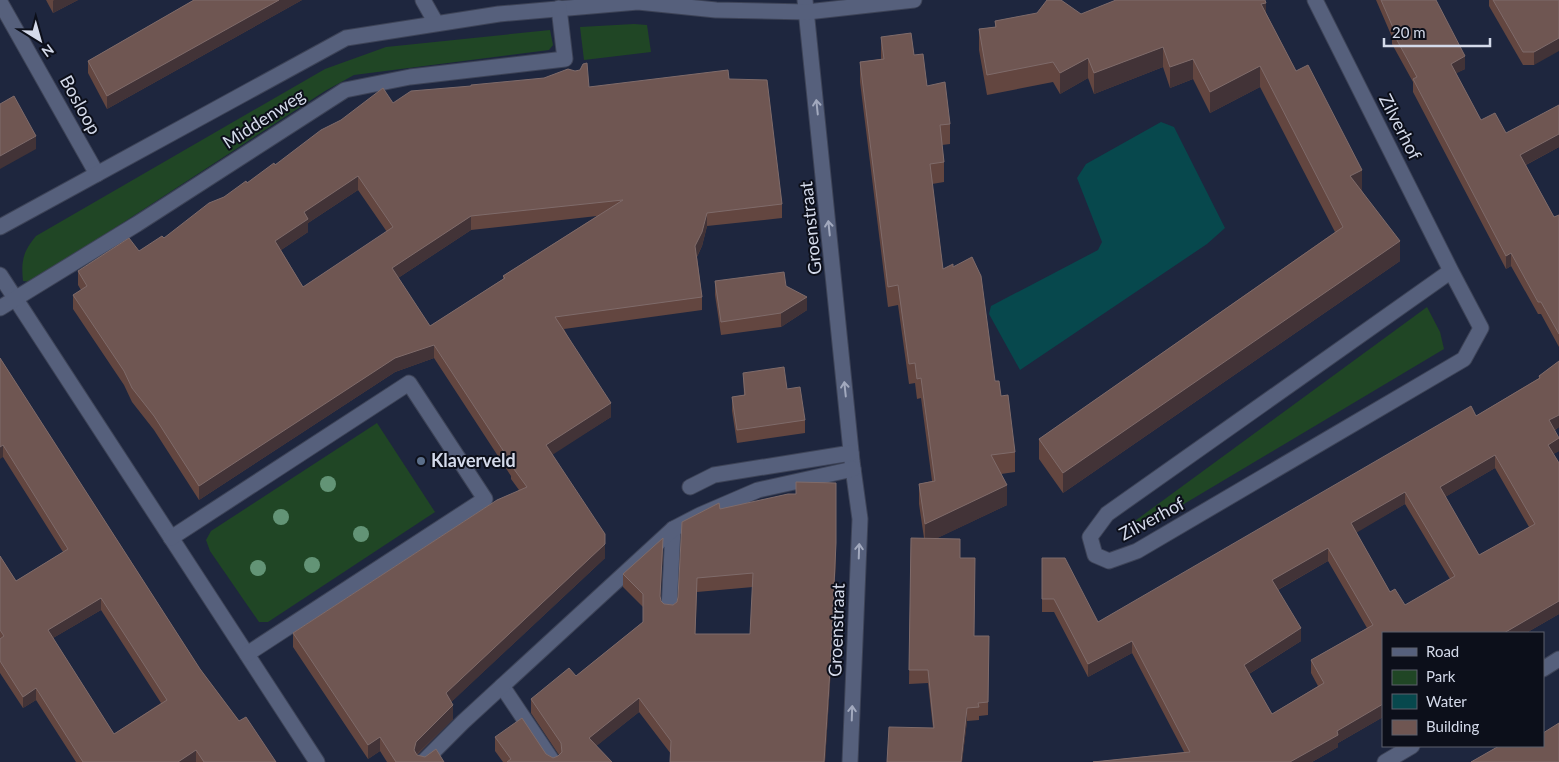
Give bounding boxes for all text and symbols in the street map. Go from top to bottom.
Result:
north arrow [15,15,65,65]
scale bar [1384,15,1490,47]
text: 20 m [1392,23,1426,41]
text: N [39,41,58,61]
street label: Bosloop [56,71,106,138]
street label: Middenweg [218,83,309,153]
street label: Zilverhof [1375,90,1427,164]
one-way arrow [812,99,822,115]
street label: Groenstraat [794,180,826,276]
one-way arrow [825,220,834,236]
one-way arrow [840,382,850,398]
place label: Klaverveld [431,449,516,471]
marker: Klaverveld [415,455,427,467]
street label: Zilverhof [1115,491,1189,544]
one-way arrow [854,543,863,559]
street label: Groenstraat [823,582,849,677]
legend [1382,632,1544,747]
text: Road [1426,642,1459,660]
text: Park [1426,667,1456,685]
text: Water [1426,692,1467,710]
one-way arrow [847,706,857,722]
text: Building [1426,717,1479,735]

